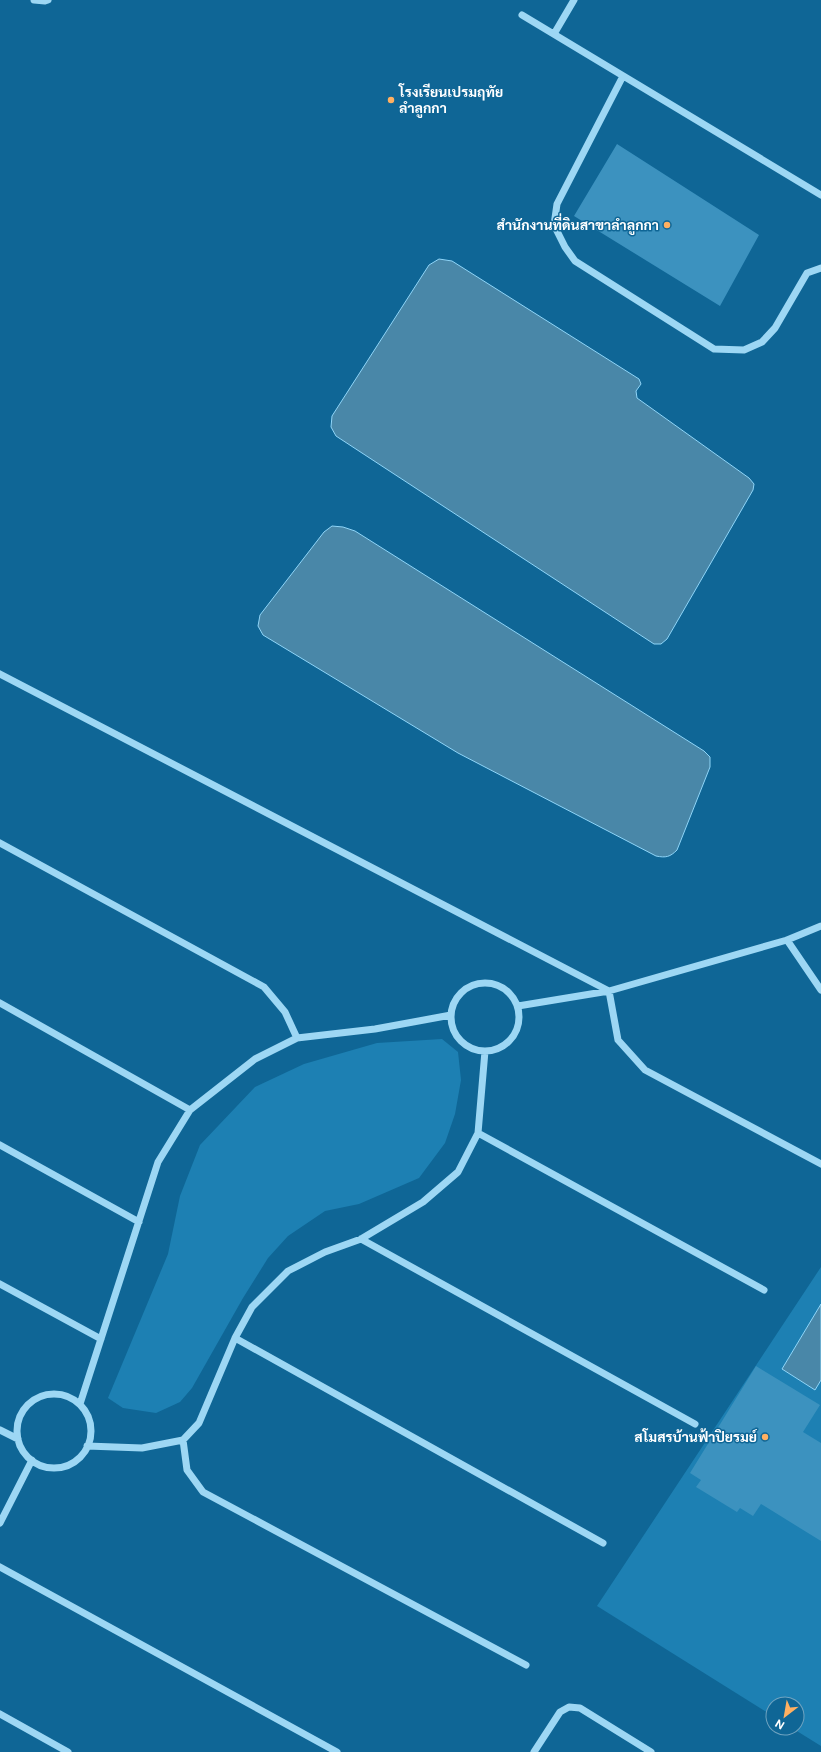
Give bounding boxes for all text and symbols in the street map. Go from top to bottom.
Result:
place label: โรงเรียนเปรมฤทัย ลำลูกกา [398,83,503,119]
marker: โรงเรียนเปรมฤทัย ลำลูกกา [386,95,396,105]
place label: สำนักงานที่ดินสาขาลำลูกกา [497,213,659,236]
marker: สำนักงานที่ดินสาขาลำลูกกา [662,220,672,230]
place label: สโมสรบ้านฟ้าปิยรมย์ [634,1428,758,1445]
marker: สโมสรบ้านฟ้าปิยรมย์ [760,1432,770,1442]
north arrow [765,1696,805,1736]
text: N [773,1717,787,1732]

